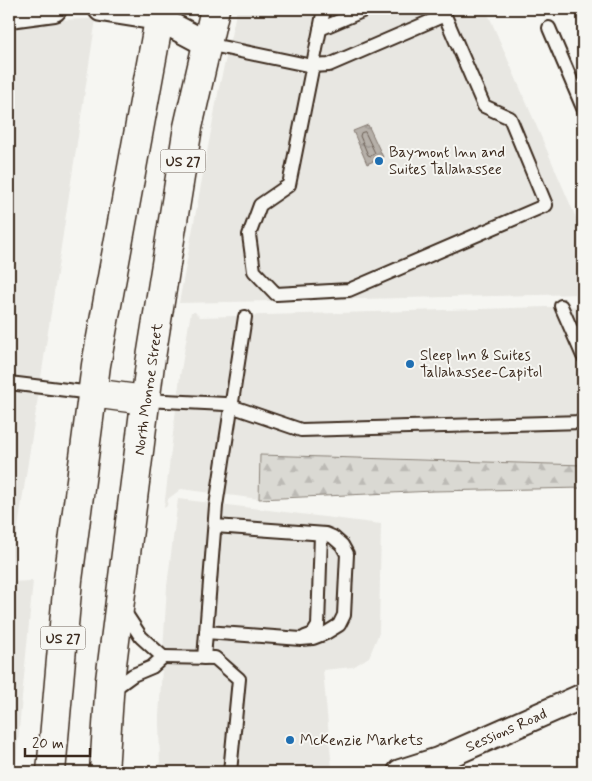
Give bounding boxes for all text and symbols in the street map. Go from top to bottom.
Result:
place label: Baymont Inn and Suites Tallahassee [389,143,505,180]
road number: US 27 [160,150,206,172]
marker: Baymont Inn and Suites Tallahassee [373,155,385,167]
street label: North Monroe Street [130,322,168,456]
place label: Sleep Inn & Suites Tallahassee-Capitol [420,346,542,383]
marker: Sleep Inn & Suites Tallahassee-Capitol [404,358,416,370]
road number: US 27 [40,626,86,650]
street label: Sessions Road [463,704,550,758]
scale bar [25,726,90,758]
place label: McKenzie Markets [300,731,423,751]
text: 20 m [32,734,64,754]
marker: McKenzie Markets [284,734,296,746]

